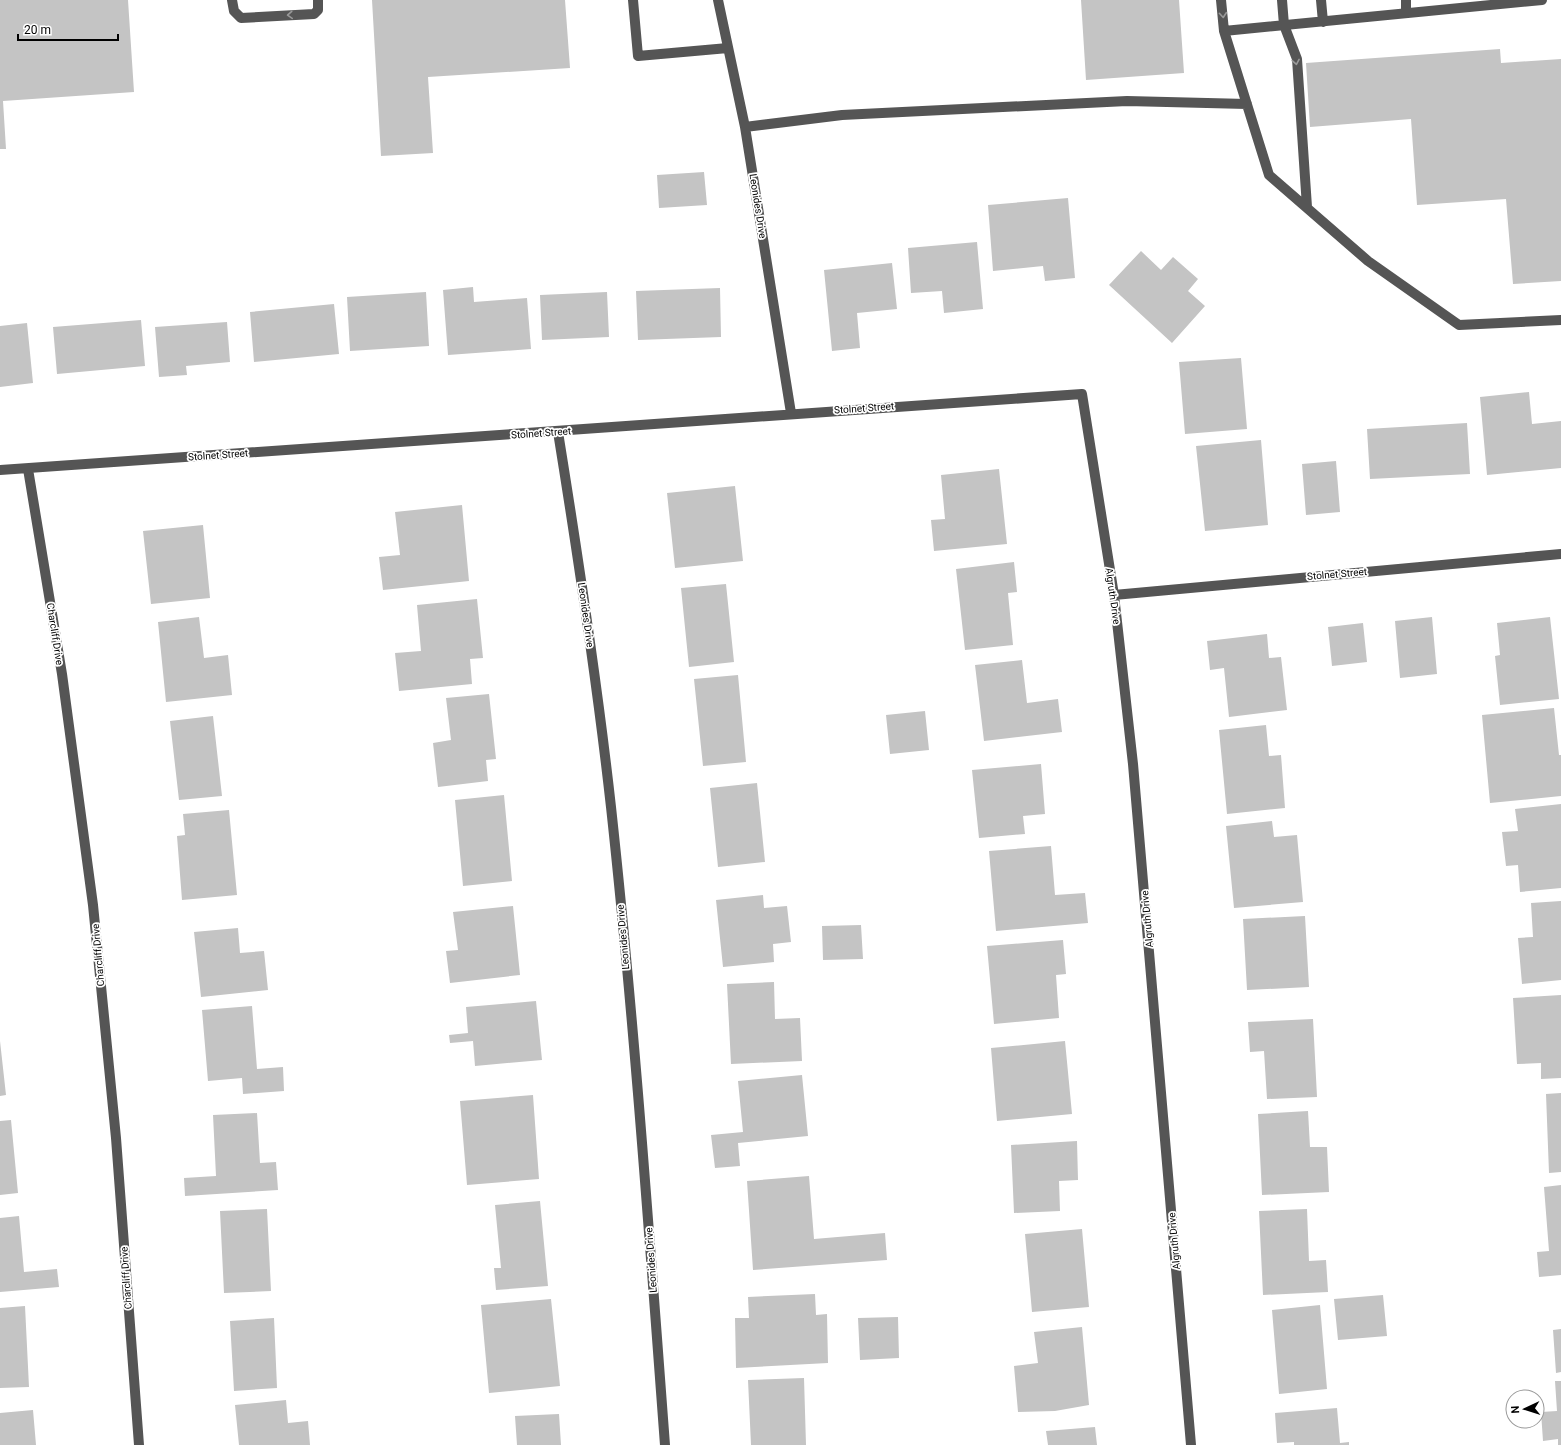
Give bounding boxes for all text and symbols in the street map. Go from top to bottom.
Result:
one-way arrow [287,11,293,20]
one-way arrow [1218,12,1227,18]
scale bar [18,16,118,42]
text: 20 m [24,23,51,37]
one-way arrow [1291,58,1300,65]
street label: Leonides Drive [747,173,769,239]
street label: Stolnet Street [834,400,894,416]
street label: Stolnet Street [511,425,571,441]
street label: Stolnet Street [188,447,248,463]
street label: Stolnet Street [1307,566,1367,582]
street label: Algruth Drive [1104,567,1122,625]
street label: Leonides Drive [576,582,596,648]
street label: Charcliff Drive [45,602,65,666]
street label: Algruth Drive [1139,890,1155,948]
street label: Leonides Drive [615,904,631,970]
street label: Charcliff Drive [90,923,106,987]
street label: Algruth Drive [1166,1212,1182,1270]
street label: Leonides Drive [643,1227,659,1293]
street label: Charcliff Drive [118,1246,134,1310]
north arrow [1505,1389,1545,1429]
text: N [1509,1405,1522,1414]

